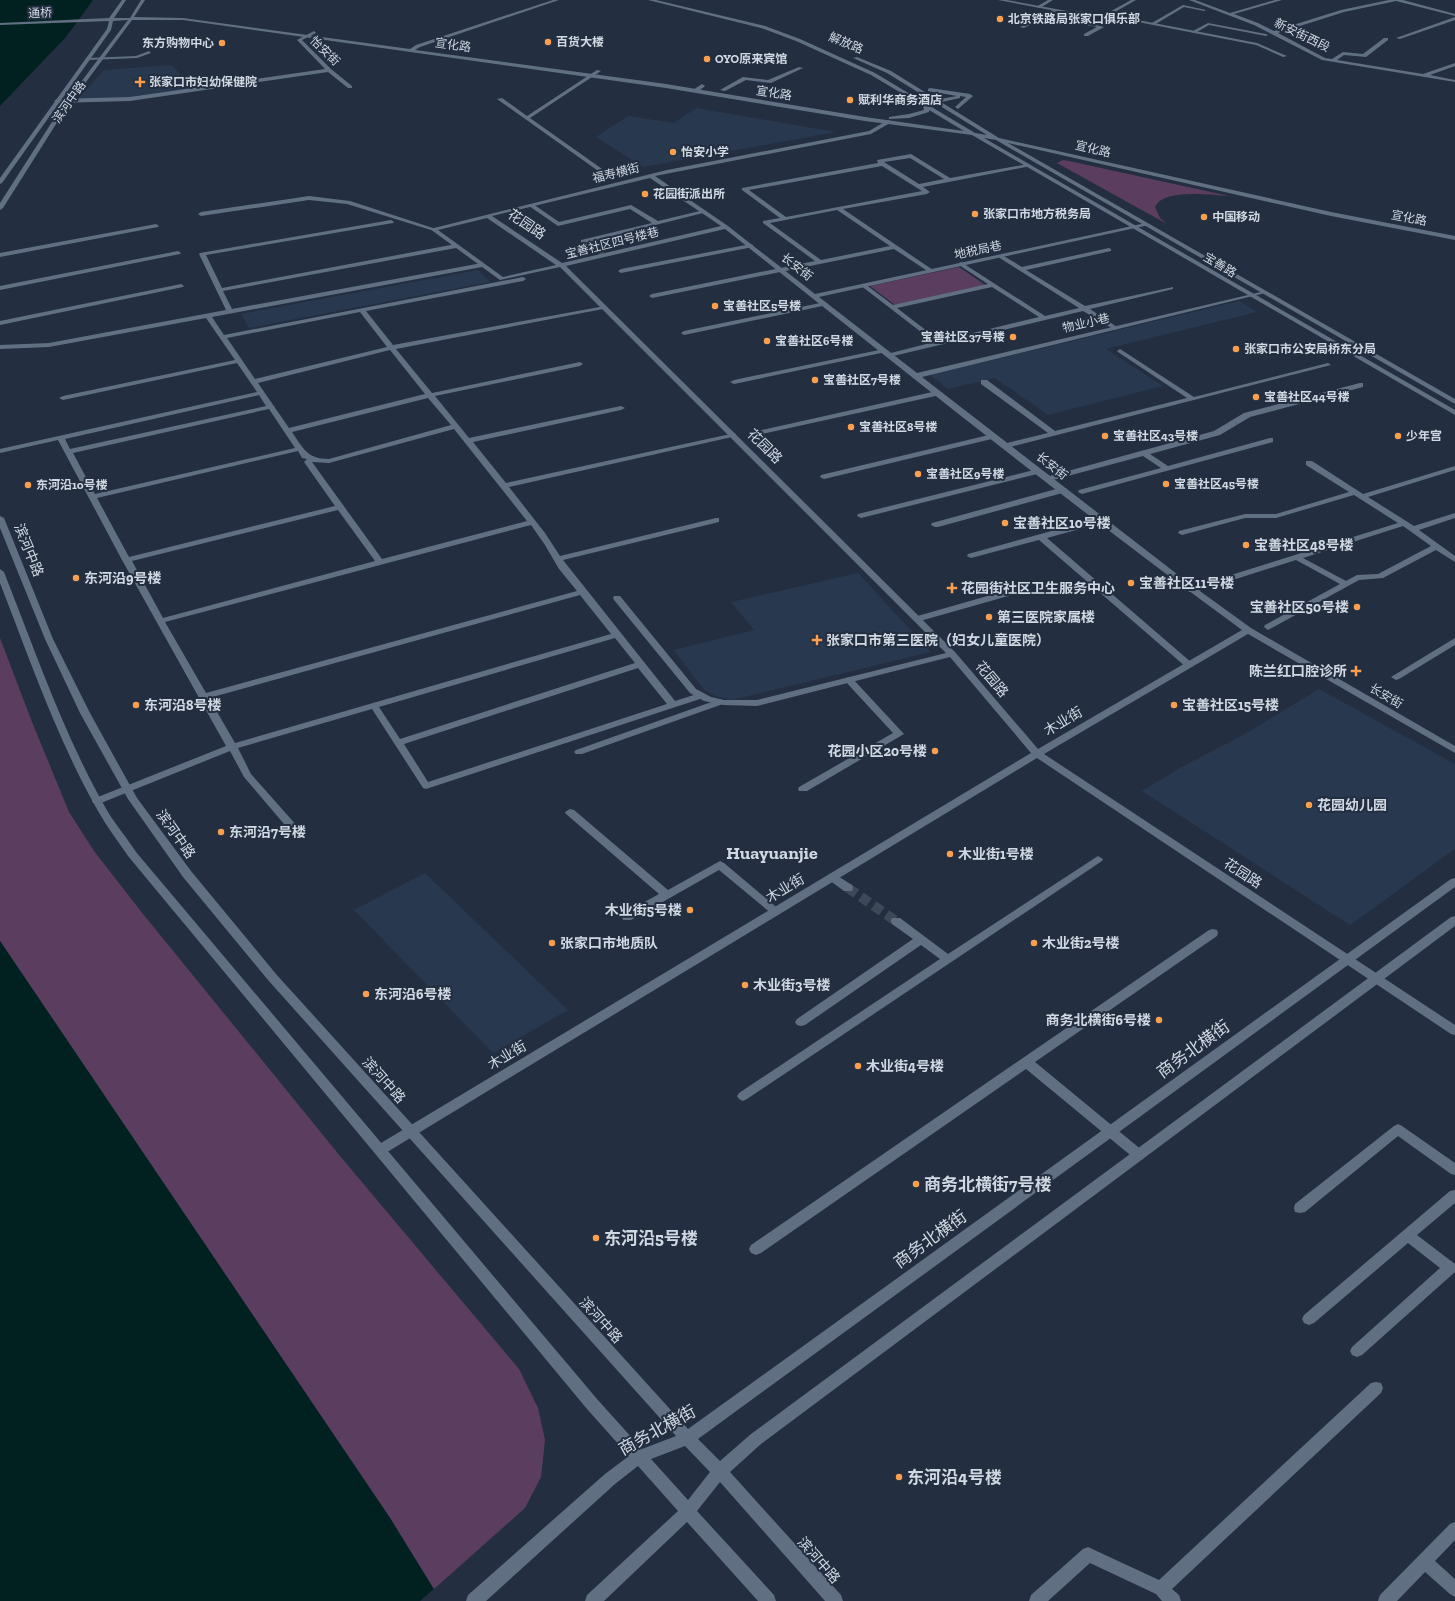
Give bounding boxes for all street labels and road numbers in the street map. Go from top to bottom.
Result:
street label: 通桥 [28,6,52,20]
street label: 新安街西段 [1272,16,1332,54]
street label: 解放路 [827,30,865,56]
street label: 怡安街 [307,33,343,69]
street label: 宣化路 [434,36,472,54]
street label: 滨河中路 [49,78,89,126]
street label: 宣化路 [755,83,793,103]
street label: 宣化路 [1074,138,1112,160]
street label: 福寿横街 [591,160,641,186]
street label: 花园路 [505,206,549,243]
street label: 宣化路 [1390,208,1428,228]
street label: 宝善社区四号楼巷 [564,225,660,261]
street label: 地税局巷 [953,238,1003,262]
street label: 长安街 [779,250,815,284]
street label: 宝善路 [1201,250,1239,280]
street label: 物业小巷 [1061,311,1111,335]
street label: 花园路 [744,425,786,467]
street label: 长安街 [1034,449,1070,483]
street label: 滨河中路 [10,521,47,579]
street label: 花园路 [972,658,1012,701]
street label: 长安街 [1367,681,1405,711]
street label: 木业街 [1041,703,1086,740]
street label: 滨河中路 [153,806,199,862]
street label: 花园路 [1220,855,1265,892]
street label: 木业街 [763,870,808,907]
street label: 商务北横街 [1153,1016,1233,1082]
street label: 木业街 [485,1037,530,1074]
street label: 滨河中路 [359,1054,409,1107]
street label: 商务北横街 [890,1206,970,1272]
street label: 滨河中路 [576,1294,626,1347]
street label: 商务北横街 [615,1401,699,1459]
street label: 滨河中路 [794,1534,843,1587]

